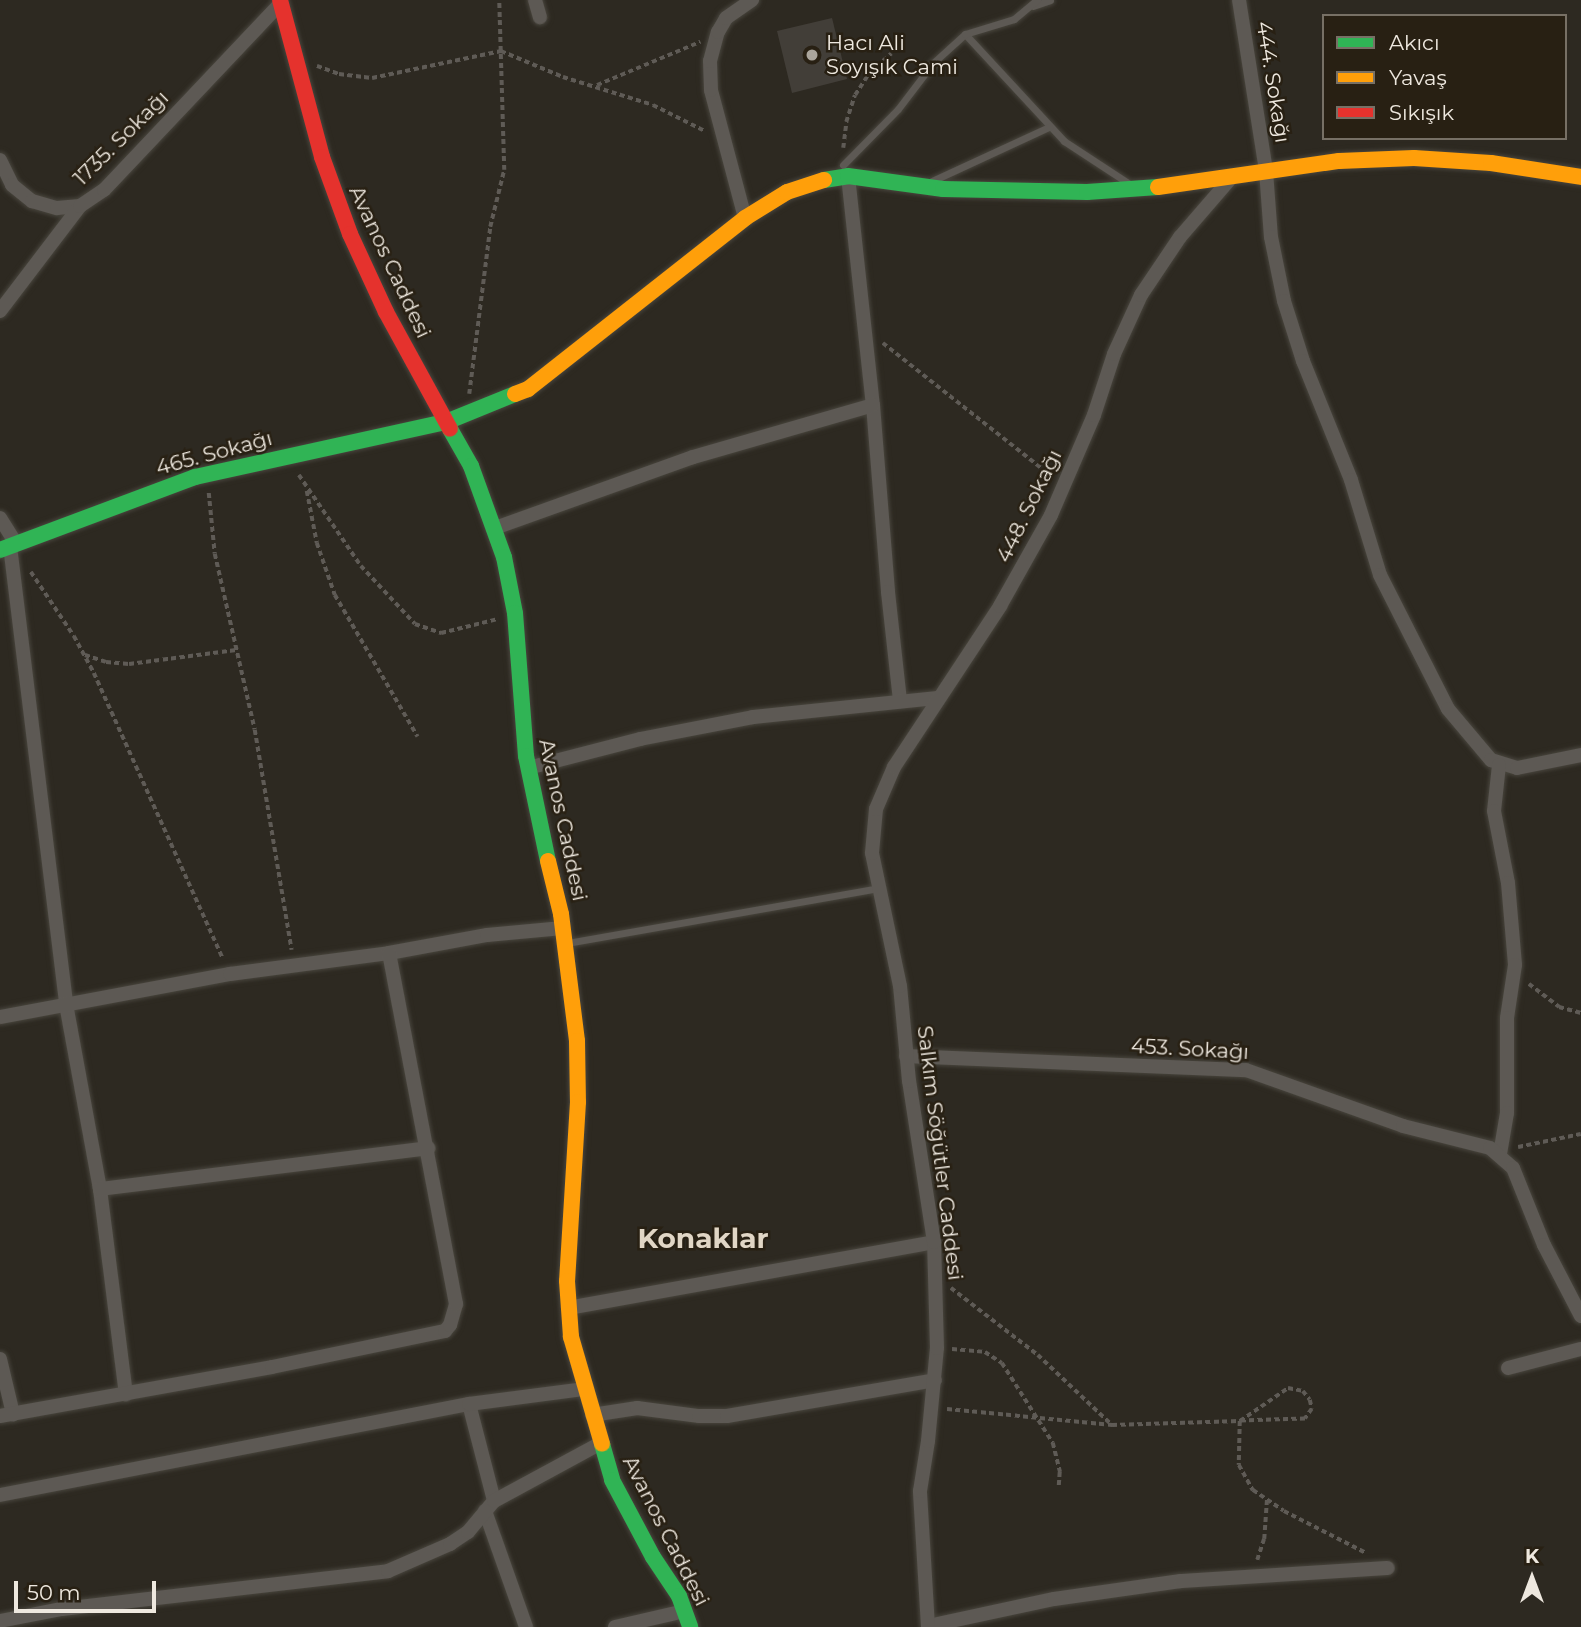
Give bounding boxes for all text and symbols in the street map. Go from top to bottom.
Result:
legend [1322,14,1567,140]
street label: 444. Sokağı [1251,19,1295,145]
place label: Hacı Ali Soyışık Cami [826,30,958,80]
text: Akıcı [1389,30,1440,55]
marker: Hacı Ali Soyışık Cami [804,47,820,63]
text: Yavaş [1389,65,1447,90]
street label: 1735. Sokağı [68,85,174,191]
text: Sıkışık [1389,100,1454,125]
street label: Avanos Caddesi [344,182,436,342]
street label: 465. Sokağı [153,425,275,481]
street label: 448. Sokağı [991,445,1067,567]
street label: Avanos Caddesi [534,737,592,903]
street label: Salkım Söğütler Caddesi [912,1024,968,1282]
street label: 453. Sokağı [1130,1033,1250,1065]
district label: Konaklar [637,1221,769,1255]
street label: Avanos Caddesi [617,1452,715,1610]
north arrow [1497,1543,1567,1613]
text: K [1525,1545,1539,1568]
scale bar [18,1568,159,1612]
text: 50 m [27,1580,81,1605]

